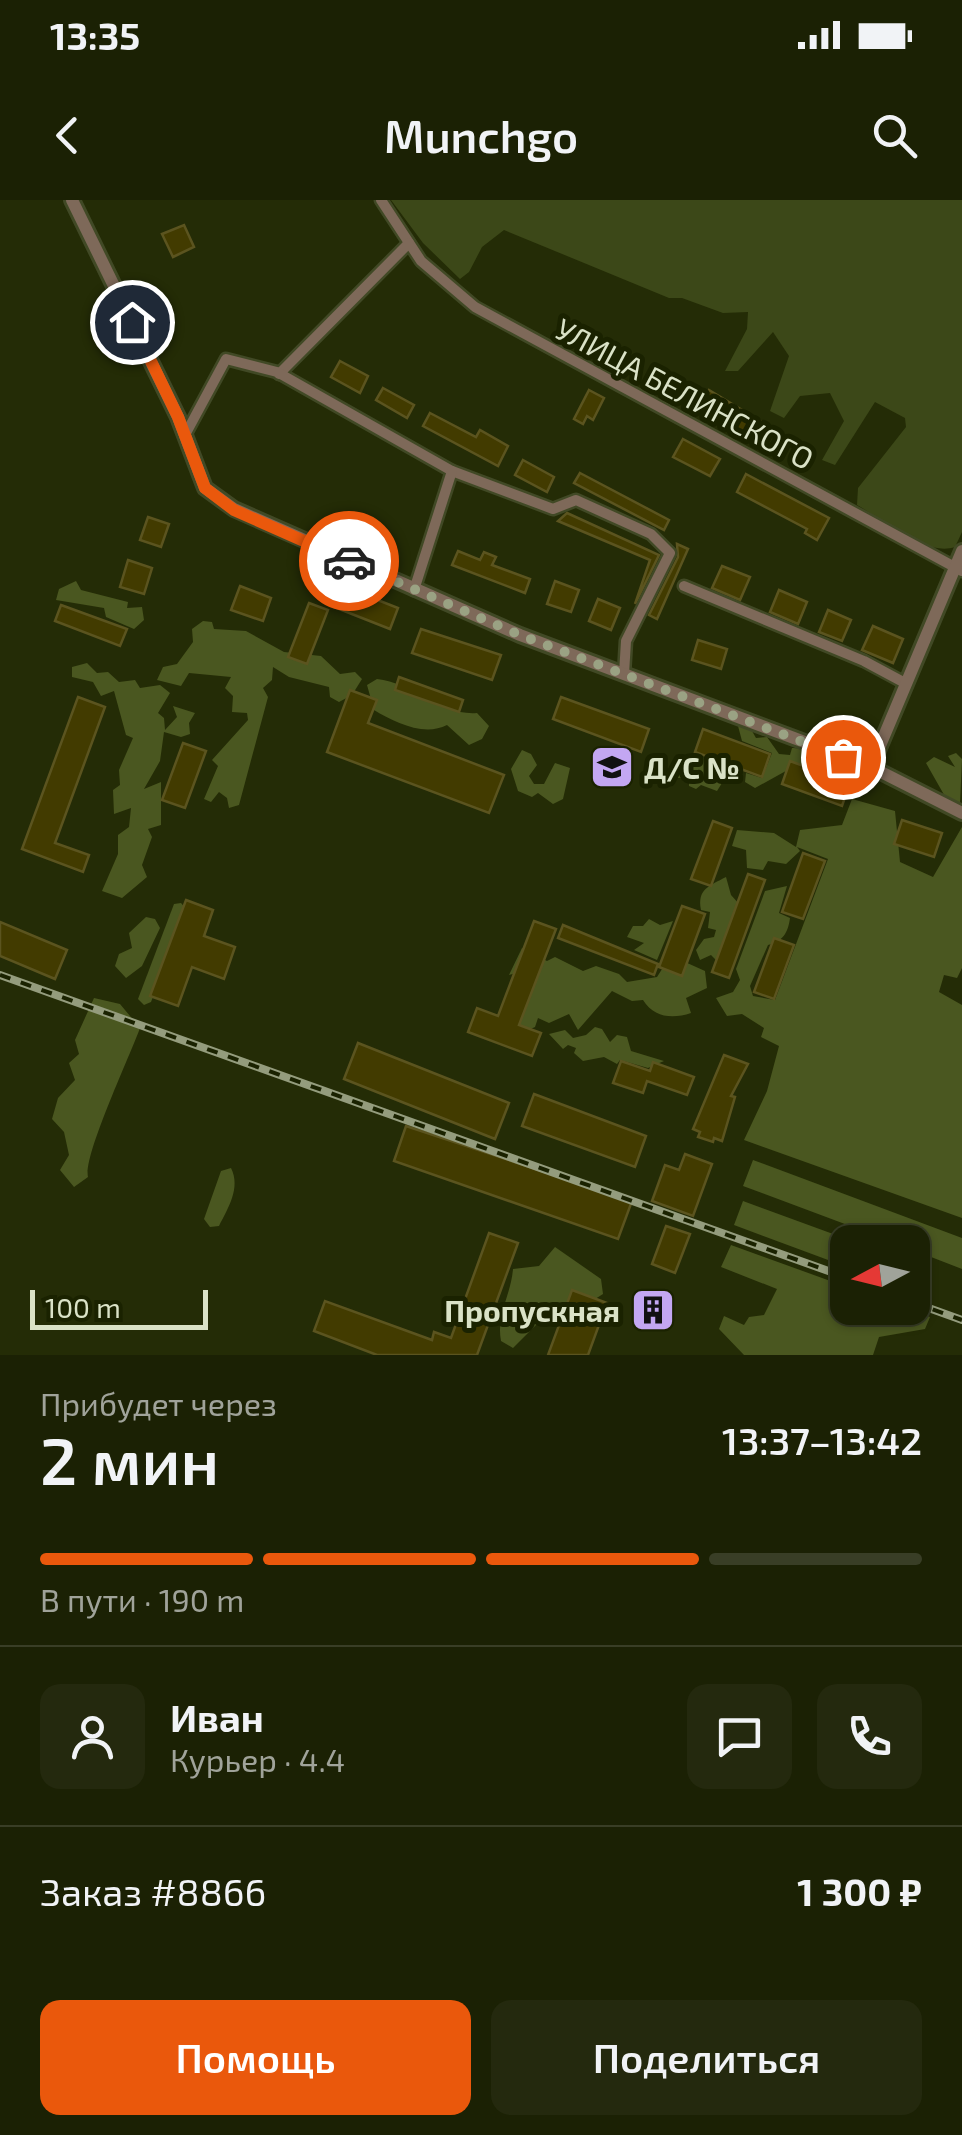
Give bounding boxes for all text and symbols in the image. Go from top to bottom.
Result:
text: 13:35 [50,12,140,58]
icon: back [40,108,95,163]
text: Munchgo [384,108,578,162]
icon: search [867,108,922,163]
pin [90,280,175,365]
icon: home [105,295,160,350]
street label: УЛИЦА БЕЛИНСКОГО [550,310,820,476]
courier [299,511,399,611]
icon: car [322,534,377,589]
pin [801,715,886,800]
icon: bag [816,730,871,785]
school or university icon: Д/С № [589,744,635,790]
place label: Д/С № [644,749,740,785]
north arrow [830,1225,930,1325]
map controls [830,1225,930,1325]
scale bar [30,1285,208,1330]
building icon: Пропускная [630,1287,676,1333]
text: 100 m [45,1290,121,1324]
place label: Пропускная [444,1292,620,1329]
text: Прибудет через [40,1384,277,1422]
text: 13:37–13:42 [722,1417,922,1463]
text: 2 мин [40,1420,219,1498]
text: В пути · 190 m [40,1580,244,1618]
button: person [40,1684,145,1789]
button: chat [687,1684,792,1789]
button: phone [817,1684,922,1789]
text: Иван [170,1694,264,1740]
text: Курьер · 4.4 [170,1740,345,1778]
text: Заказ #8866 [40,1868,266,1914]
text: 1 300 ₽ [797,1868,922,1914]
button: Помощь [40,2000,471,2115]
button: Поделиться [491,2000,922,2115]

